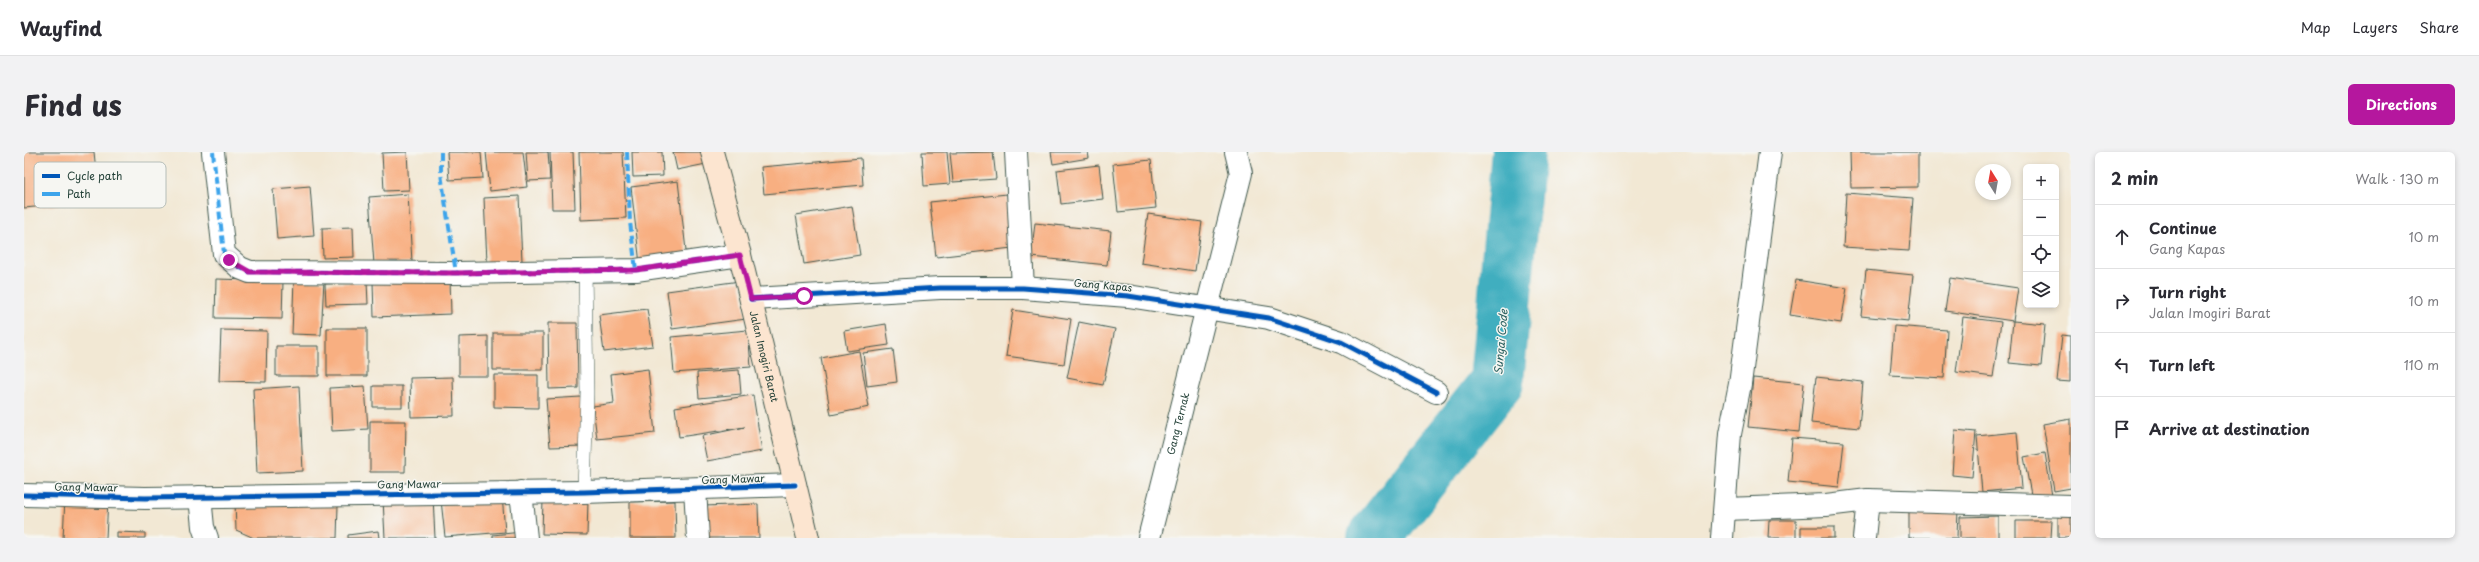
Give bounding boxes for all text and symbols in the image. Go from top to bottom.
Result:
text: Wayfind [20,14,102,42]
text: Map [2301,17,2331,38]
text: Layers [2353,17,2398,38]
text: Share [2420,17,2459,38]
text: Find us [24,83,122,126]
button: Directions [2348,84,2455,125]
legend [34,162,166,208]
north arrow [1975,164,2011,200]
map controls [2023,164,2059,308]
button: + [2023,164,2059,200]
text: 2 min [2111,165,2158,191]
text: Cycle path [67,167,122,184]
text: Walk · 130 m [2356,169,2439,188]
text: Path [67,185,91,202]
button: − [2023,200,2059,236]
text: Continue [2149,216,2217,239]
icon: ahead [2111,226,2133,248]
text: 10 m [2409,227,2439,246]
button: locate [2023,236,2059,272]
text: Gang Kapas [2149,239,2225,258]
route end [220,251,238,269]
button: layers [2023,272,2059,308]
street label: Gang Kapas [1073,274,1133,295]
text: Turn right [2149,280,2226,303]
route start [795,287,813,305]
icon: right [2111,290,2133,312]
text: 10 m [2409,291,2439,310]
text: Jalan Imogiri Barat [2149,303,2271,322]
water label: Sungai Code [1489,307,1512,375]
street label: Jalan Imogiri Barat [747,309,783,404]
text: Turn left [2149,353,2215,376]
icon: left [2111,354,2133,376]
text: 110 m [2404,355,2439,374]
street label: Gang Ternak [1162,391,1192,456]
text: Arrive at destination [2149,417,2310,440]
icon: arrive [2111,418,2133,440]
street label: Gang Mawar [701,470,765,487]
street label: Gang Mawar [377,475,441,492]
street label: Gang Mawar [54,478,118,495]

